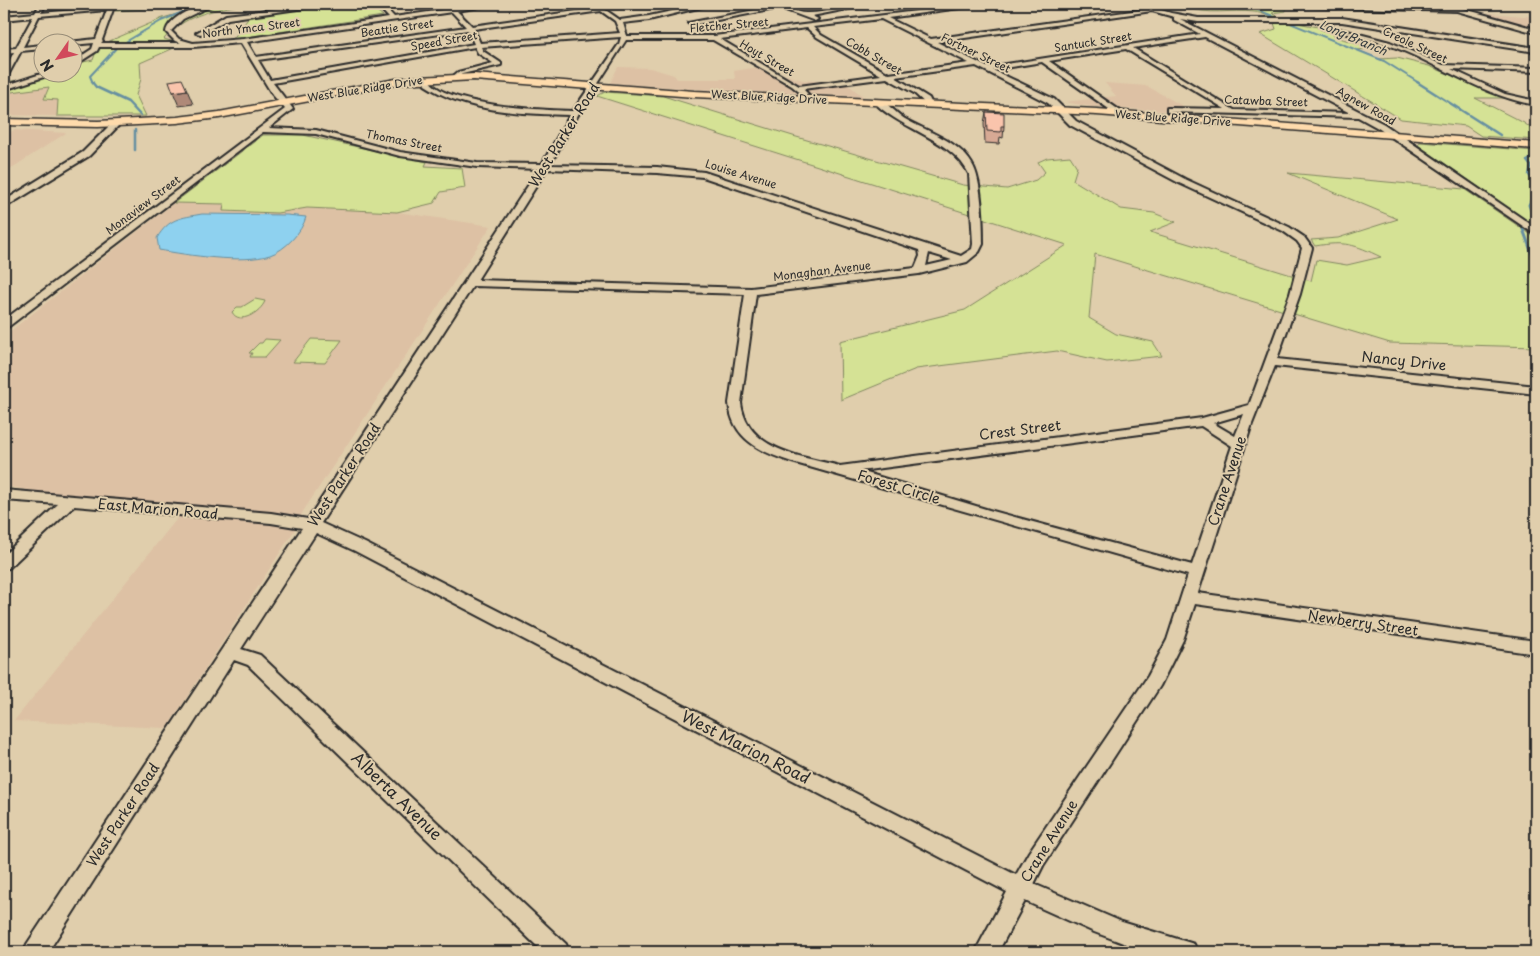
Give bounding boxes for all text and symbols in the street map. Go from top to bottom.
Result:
street label: North Ymca Street [201,13,301,42]
street label: Fletcher Street [689,13,769,36]
street label: Beattie Street [359,14,435,41]
water label: Long Branch [1317,15,1391,60]
street label: Creole Street [1380,22,1451,67]
street label: Speed Street [409,26,479,55]
street label: Santuck Street [1053,27,1133,56]
street label: Fortner Street [939,28,1014,77]
north arrow [32,32,82,82]
street label: Cobb Street [843,33,906,79]
street label: Hoyt Street [737,35,798,80]
text: N [35,55,59,76]
street label: West Blue Ridge Drive [306,71,424,106]
street label: West Parker Road [523,78,604,191]
street label: Agnew Road [1333,82,1399,129]
street label: West Blue Ridge Drive [711,85,828,108]
street label: Catawba Street [1224,91,1309,110]
street label: West Blue Ridge Drive [1115,105,1232,130]
street label: Thomas Street [365,125,444,156]
street label: Louise Avenue [703,155,779,192]
street label: Monaview Street [102,171,184,238]
street label: Monaghan Avenue [772,256,872,285]
street label: Nancy Drive [1361,346,1447,375]
street label: Crest Street [978,414,1062,445]
street label: West Parker Road [302,419,385,531]
street label: Crane Avenue [1202,433,1251,529]
street label: Forest Circle [855,464,943,509]
street label: East Marion Road [97,493,219,524]
street label: Newberry Street [1306,604,1420,641]
street label: West Marion Road [678,703,815,789]
street label: Alberta Avenue [347,746,449,845]
street label: West Parker Road [81,759,164,871]
street label: Crane Avenue [1015,795,1083,886]

